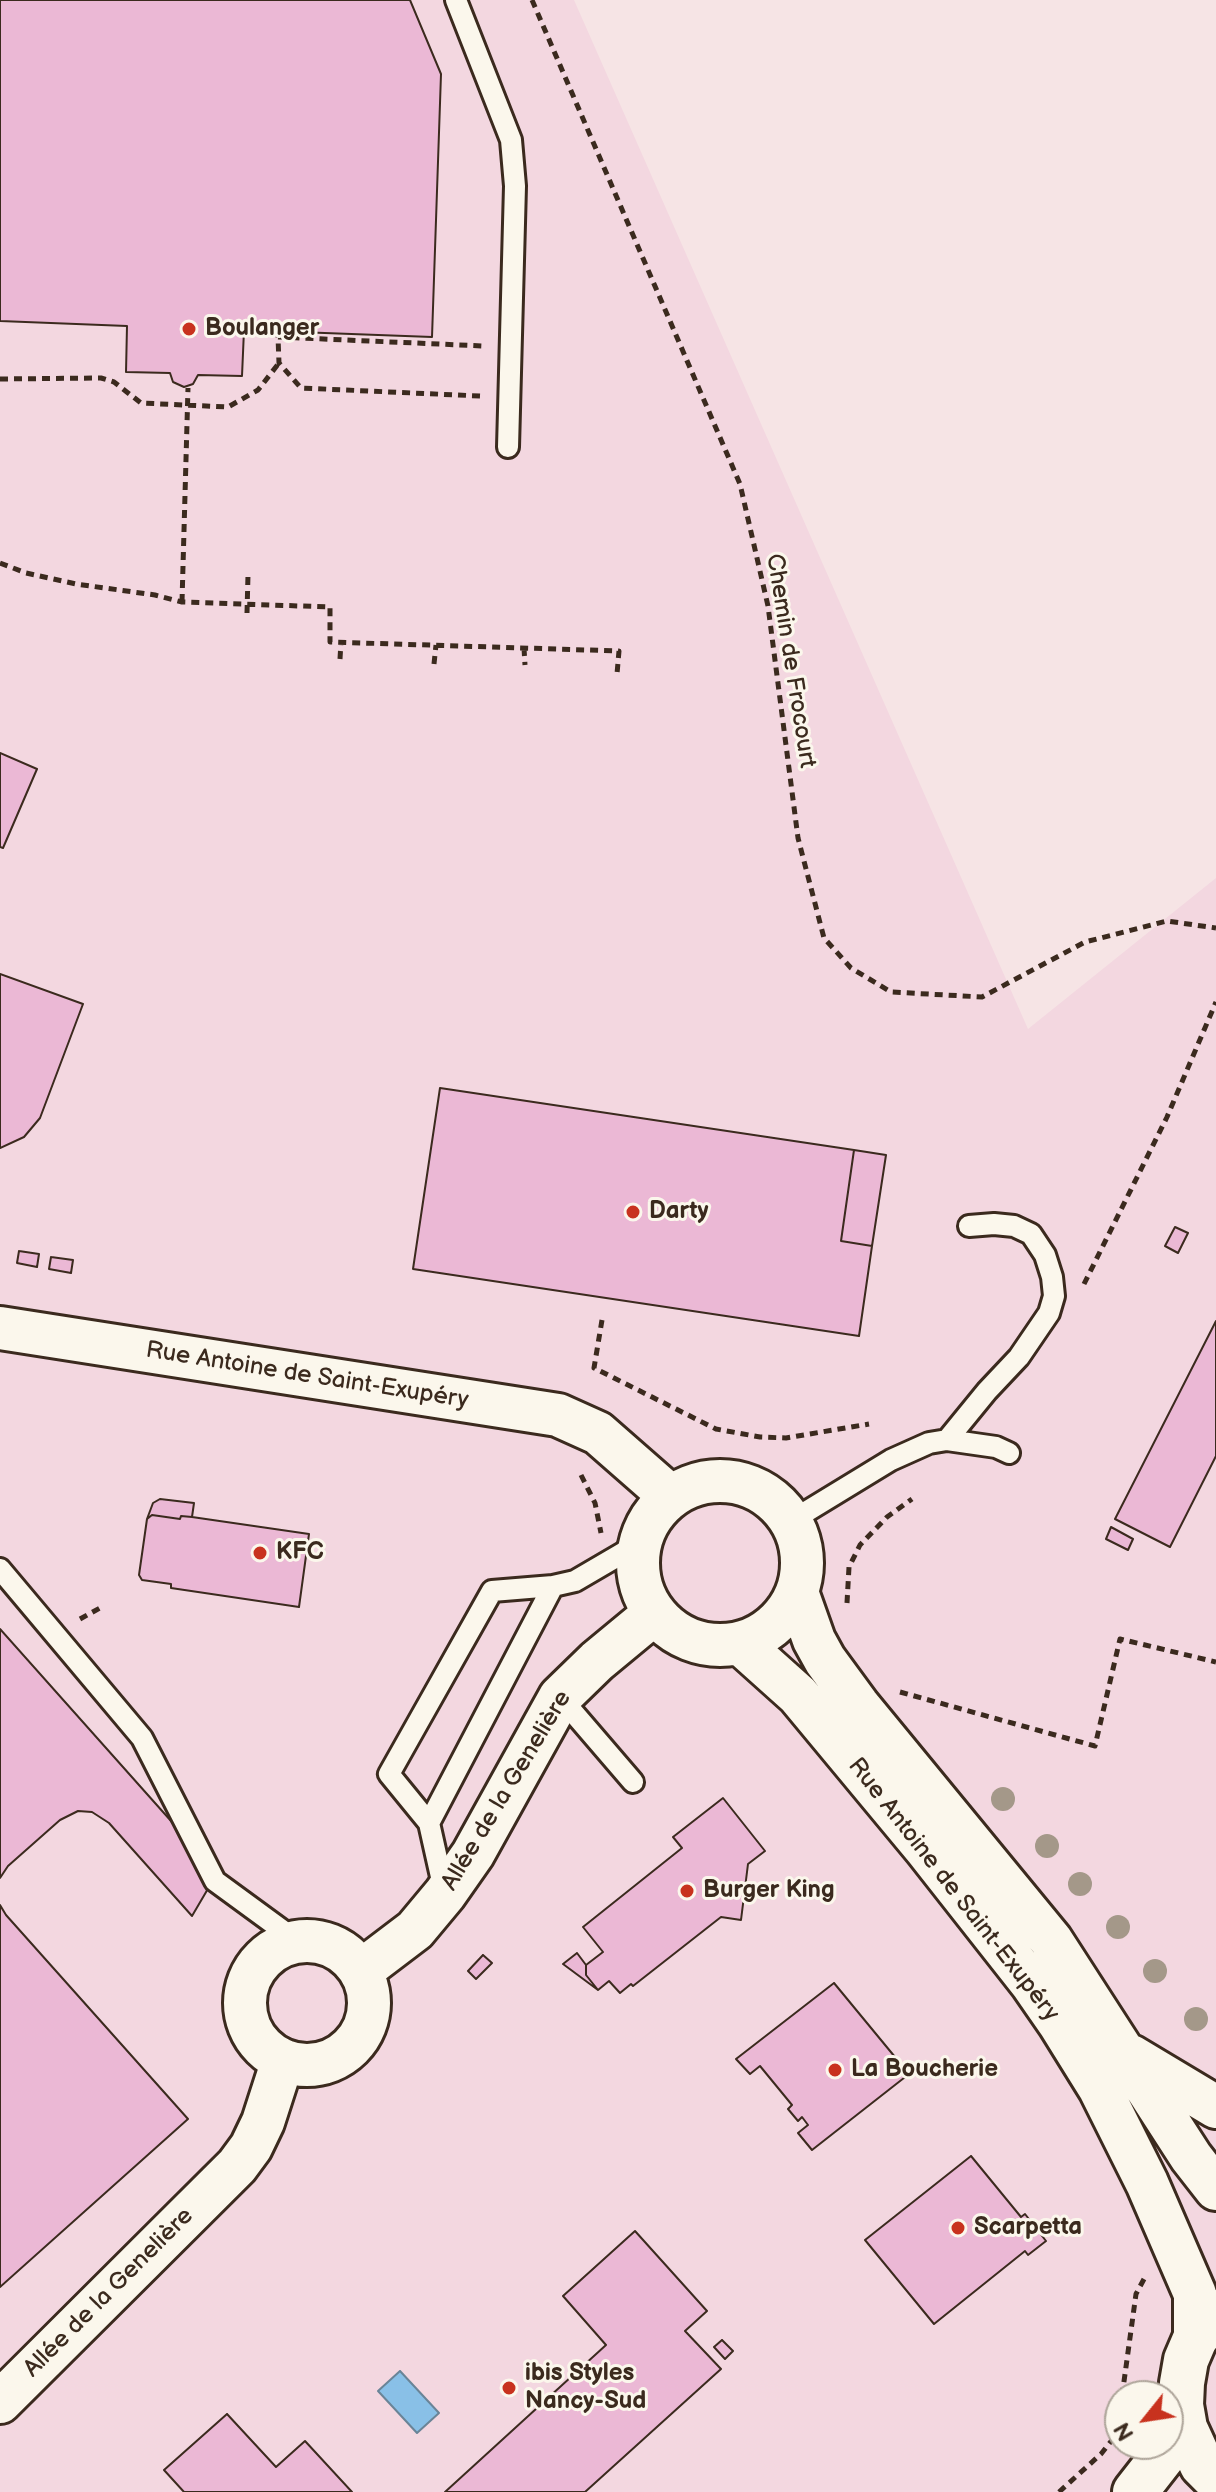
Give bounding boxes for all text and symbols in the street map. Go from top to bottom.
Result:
place label: Boulanger [205,315,319,343]
marker: Boulanger [180,320,198,338]
street label: Chemin de Frocourt [759,552,821,770]
place label: Darty [649,1198,708,1226]
marker: Darty [624,1203,642,1221]
street label: Rue Antoine de Saint-Exupéry [144,1336,470,1416]
place label: KFC [276,1539,324,1567]
marker: KFC [251,1544,269,1562]
street label: Allée de la Genelière [436,1686,578,1896]
street label: Rue Antoine de Saint-Exupéry [841,1753,1065,2027]
place label: Burger King [703,1877,835,1905]
marker: Burger King [678,1882,696,1900]
place label: La Boucherie [851,2056,998,2084]
marker: La Boucherie [826,2061,844,2079]
street label: Allée de la Genelière [18,2202,200,2384]
place label: Scarpetta [974,2214,1082,2242]
marker: Scarpetta [949,2219,967,2237]
place label: ibis Styles Nancy-Sud [525,2360,646,2416]
marker: ibis Styles Nancy-Sud [500,2379,518,2397]
north arrow [1104,2380,1184,2460]
text: N [1109,2417,1140,2445]

